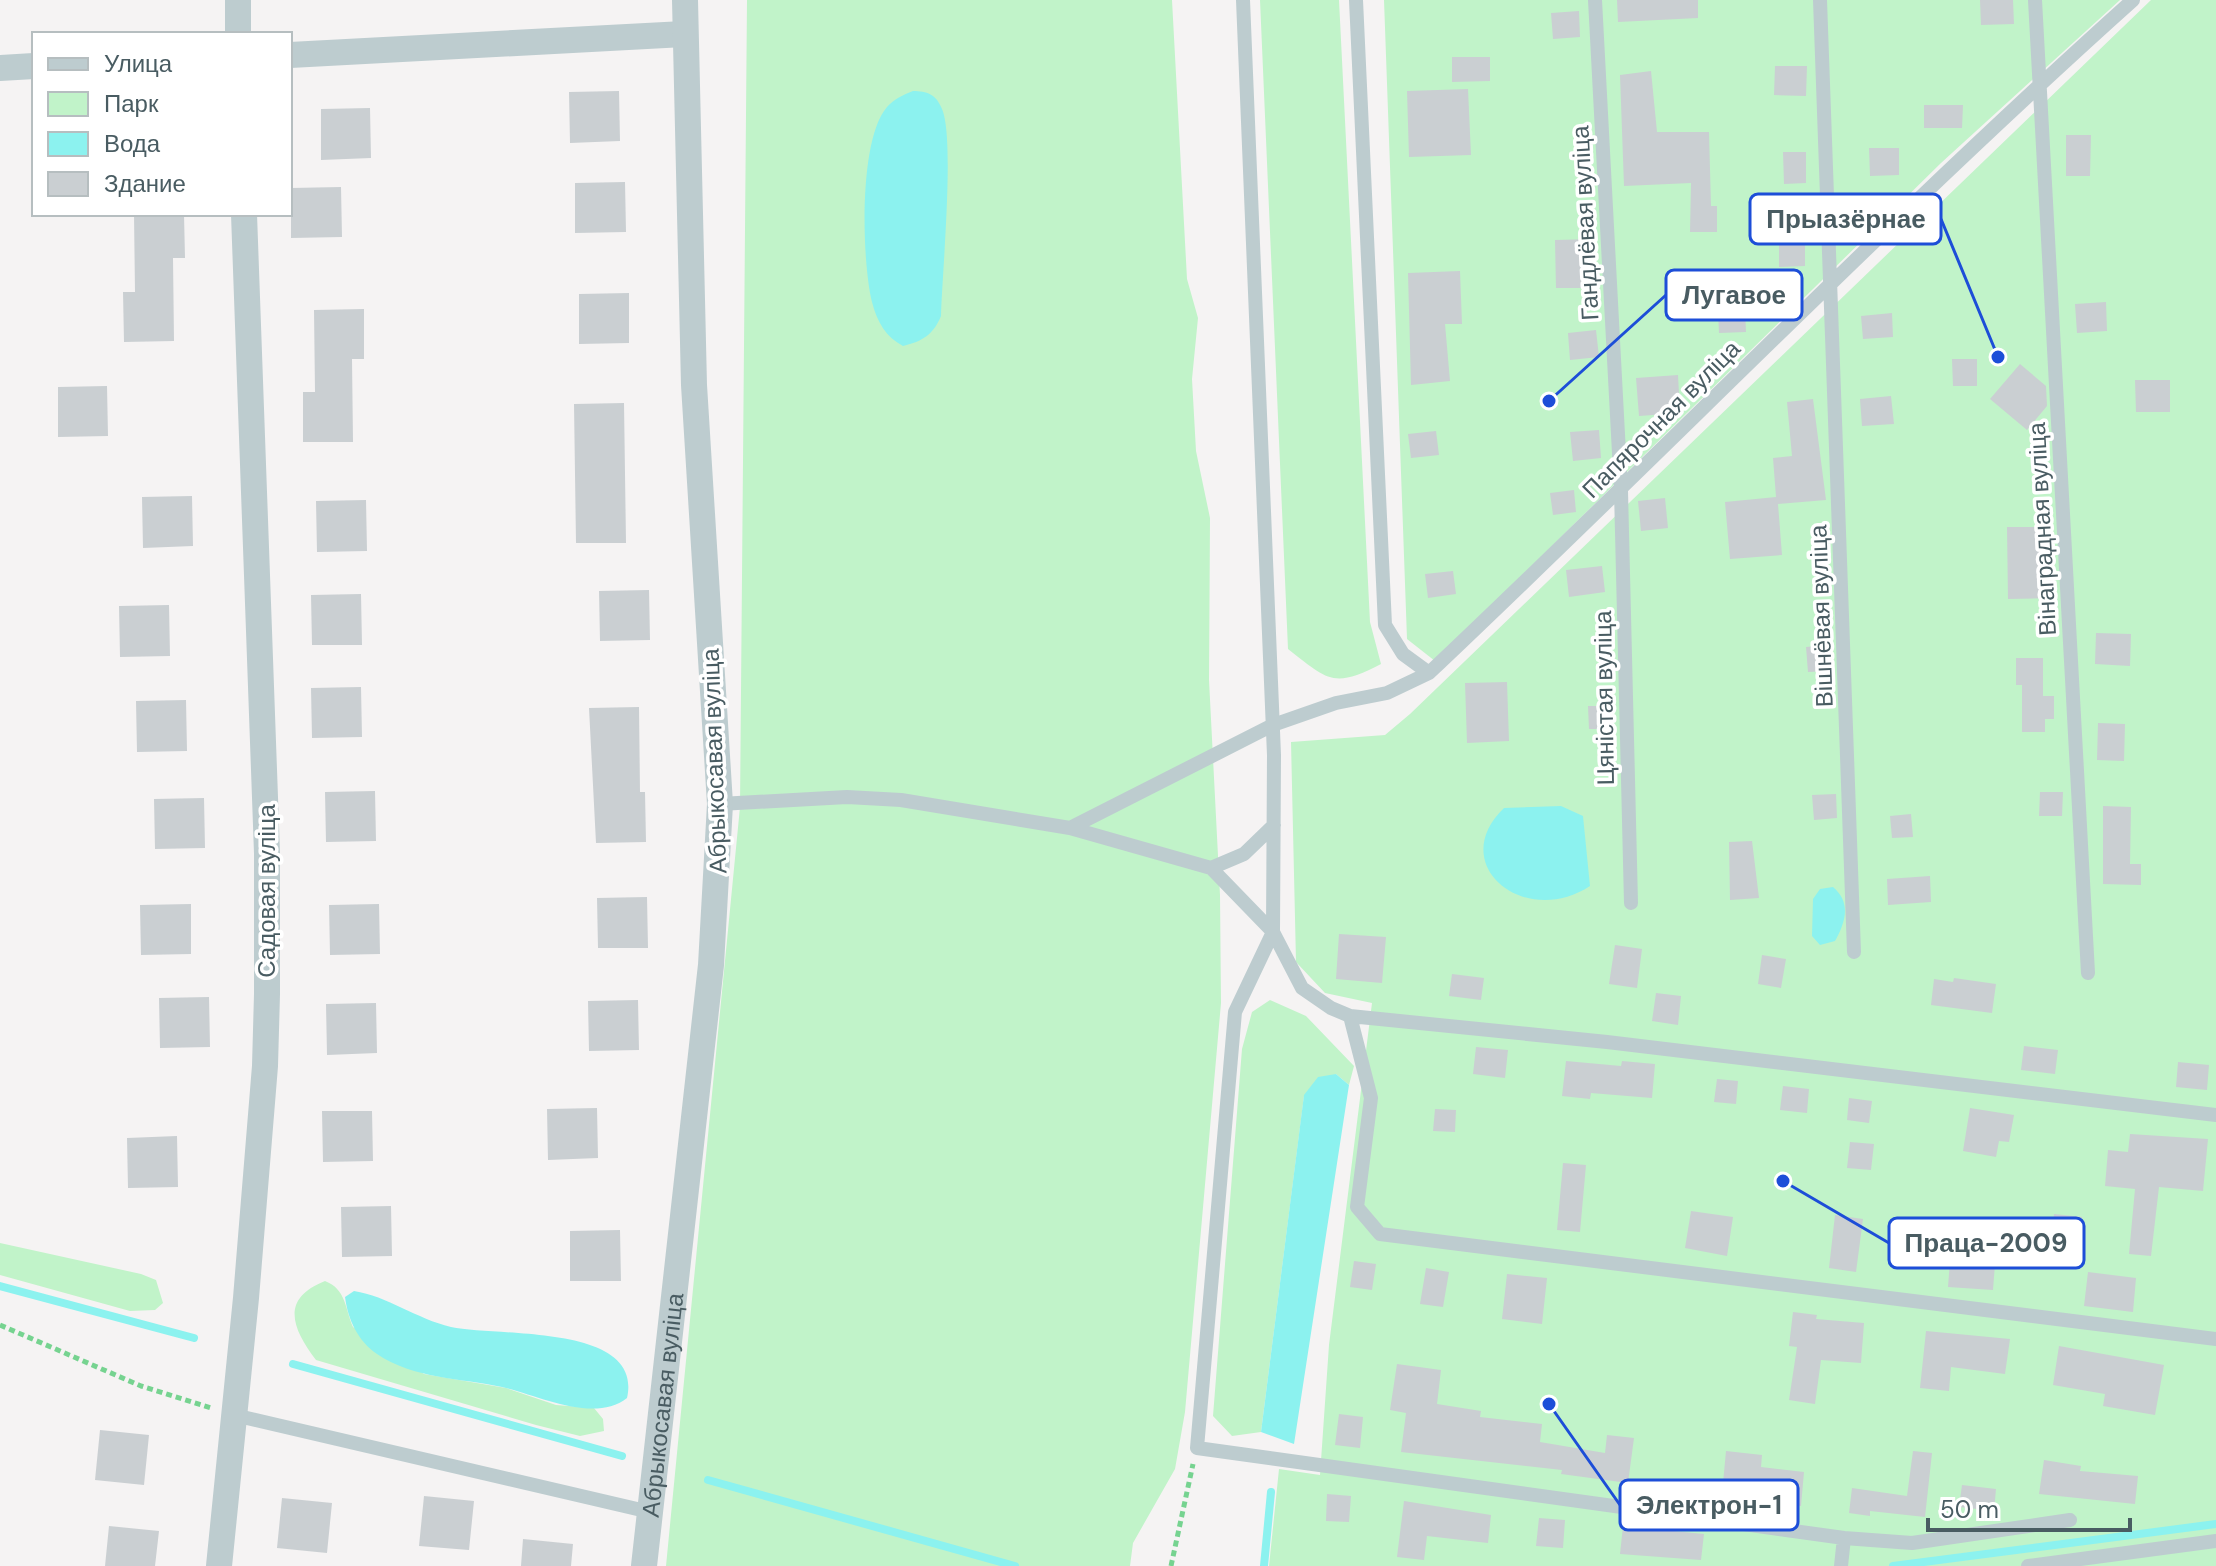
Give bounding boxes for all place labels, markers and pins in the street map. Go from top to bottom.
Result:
callout: Прыазёрнае [1750,194,1941,244]
callout: Лугавое [1666,270,1802,320]
callout: Праца-2009 [1889,1218,2084,1268]
callout: Электрон-1 [1620,1480,1798,1530]

